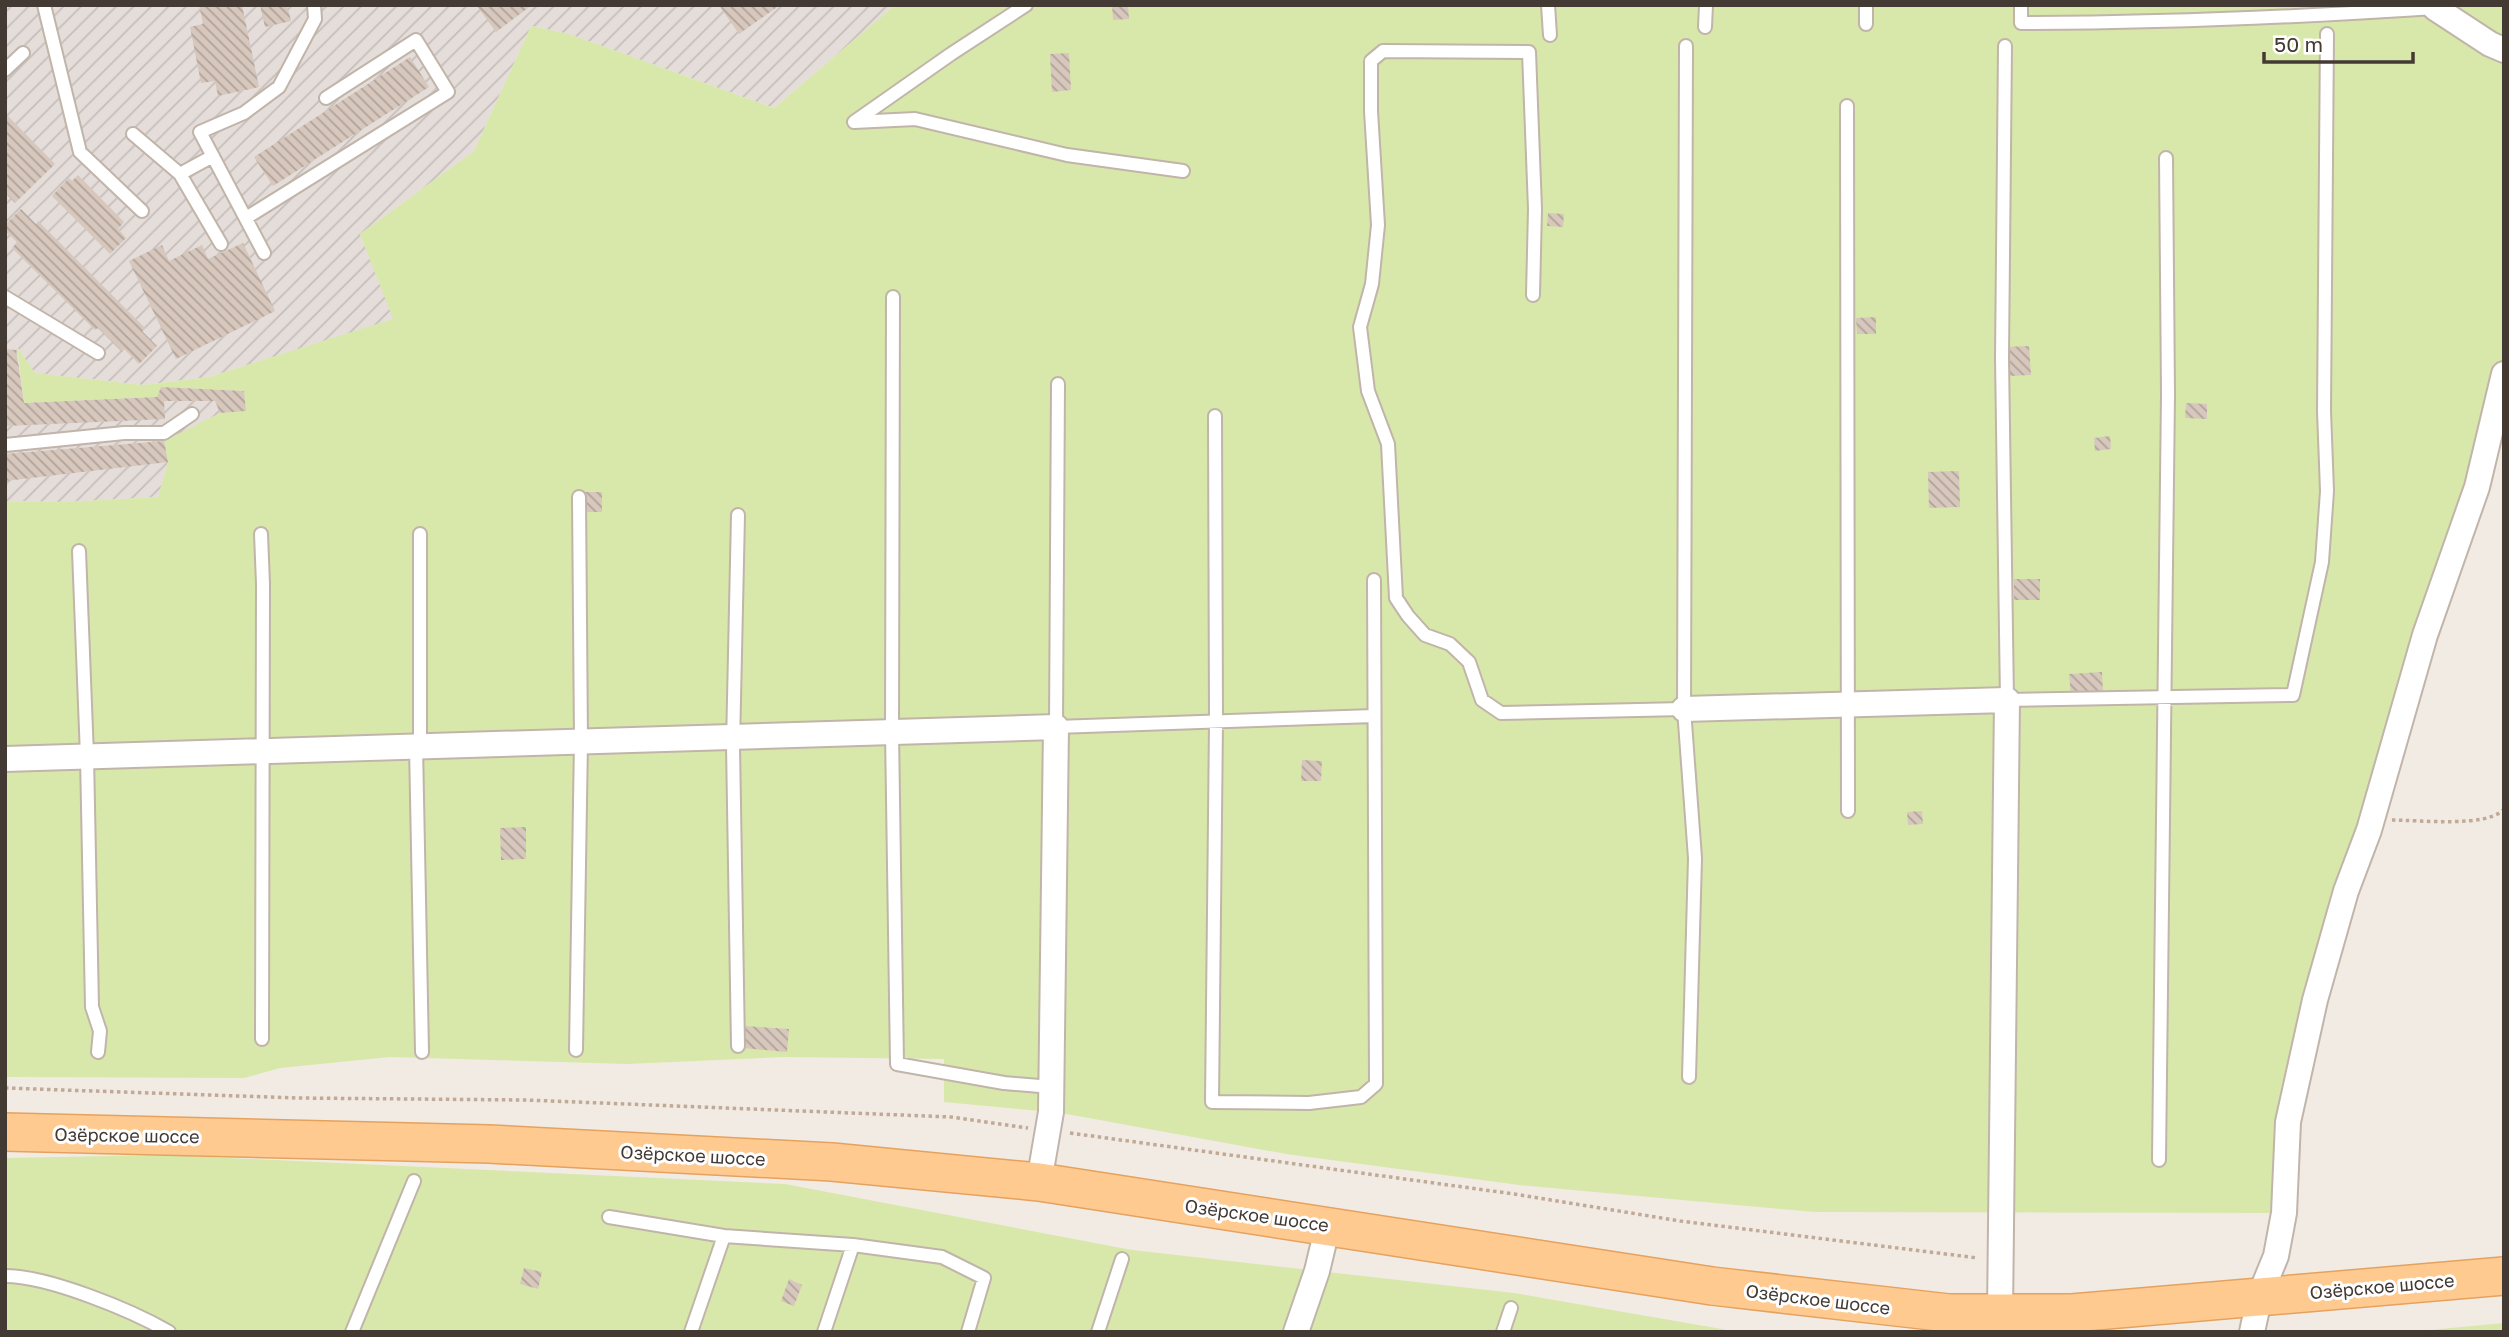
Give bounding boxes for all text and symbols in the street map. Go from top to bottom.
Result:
scale bar [2264,21,2413,65]
text: 50 m [2274,31,2323,57]
street label: Озёрское шоссе [54,1123,200,1147]
street label: Озёрское шоссе [620,1140,766,1170]
street label: Озёрское шоссе [1184,1194,1330,1236]
street label: Озёрское шоссе [2309,1269,2455,1303]
street label: Озёрское шоссе [1745,1279,1891,1319]

